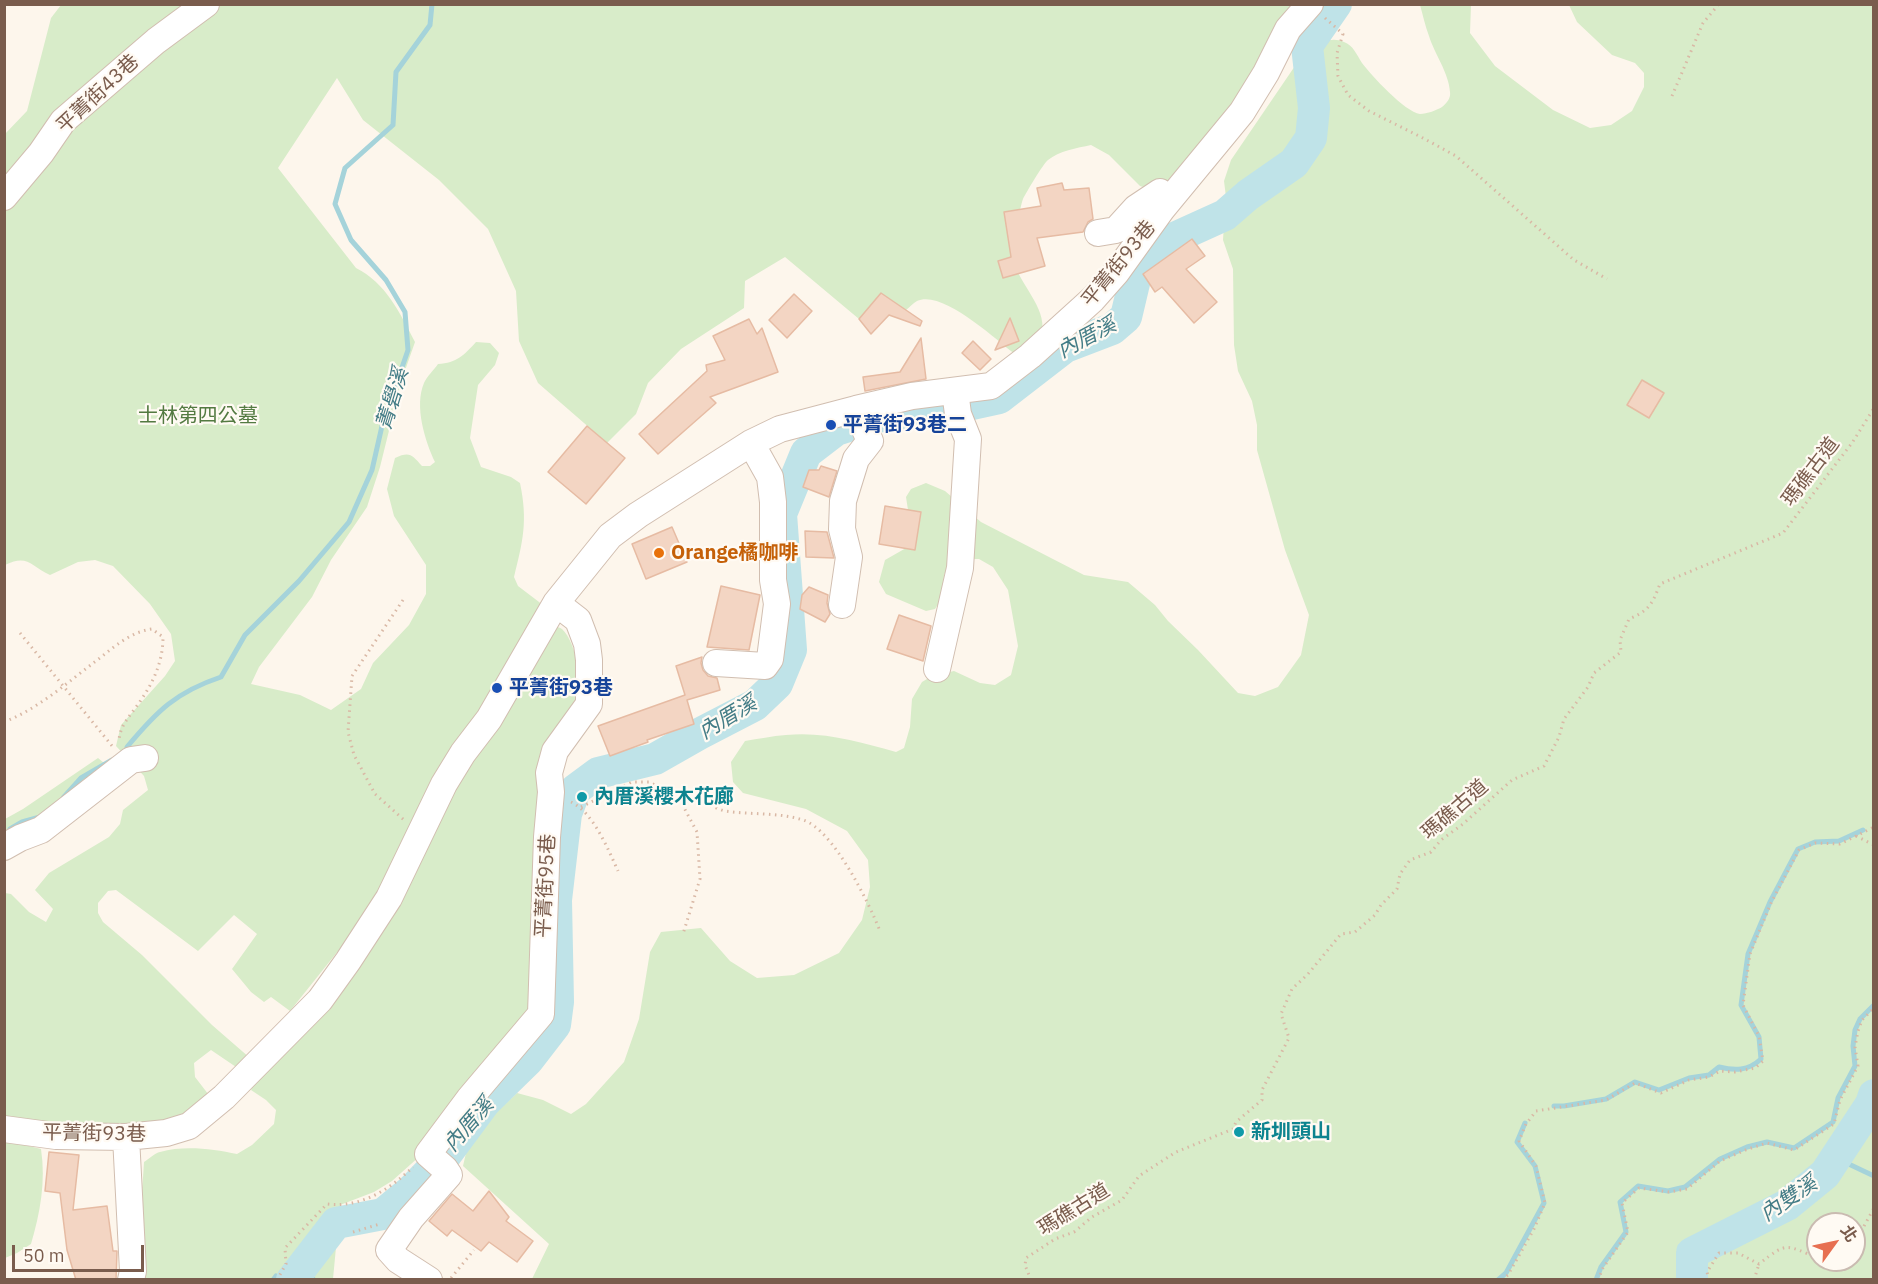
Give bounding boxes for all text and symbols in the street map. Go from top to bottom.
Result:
street label: 平菁街43巷 [52,50,144,138]
street label: 平菁街93巷 [1077,216,1161,312]
water label: 內厝溪 [1053,312,1121,364]
water label: 菁礐溪 [372,365,414,433]
park label: 士林第四公墓 [138,404,258,428]
place label: 平菁街93巷二 [843,413,967,437]
marker: 平菁街93巷二 [824,418,838,432]
street label: 瑪礁古道 [1777,433,1845,511]
place label: Orange橘咖啡 [671,541,799,565]
marker: Orange橘咖啡 [652,546,666,560]
place label: 平菁街93巷 [509,676,613,700]
marker: 平菁街93巷 [490,681,504,695]
water label: 內厝溪 [695,691,761,745]
street label: 瑪礁古道 [1417,775,1493,845]
place label: 內厝溪櫻木花廊 [594,785,734,809]
marker: 內厝溪櫻木花廊 [575,790,589,804]
street label: 平菁街95巷 [531,833,561,939]
water label: 內厝溪 [439,1093,499,1157]
place label: 新圳頭山 [1251,1120,1331,1144]
street label: 平菁街93巷 [42,1121,146,1147]
marker: 新圳頭山 [1232,1125,1246,1139]
water label: 內雙溪 [1756,1171,1822,1227]
street label: 瑪礁古道 [1034,1179,1114,1241]
north arrow [1806,1212,1866,1272]
text: 北 [1837,1221,1862,1245]
scale bar [15,1233,147,1271]
text: 50 m [23,1244,65,1267]

